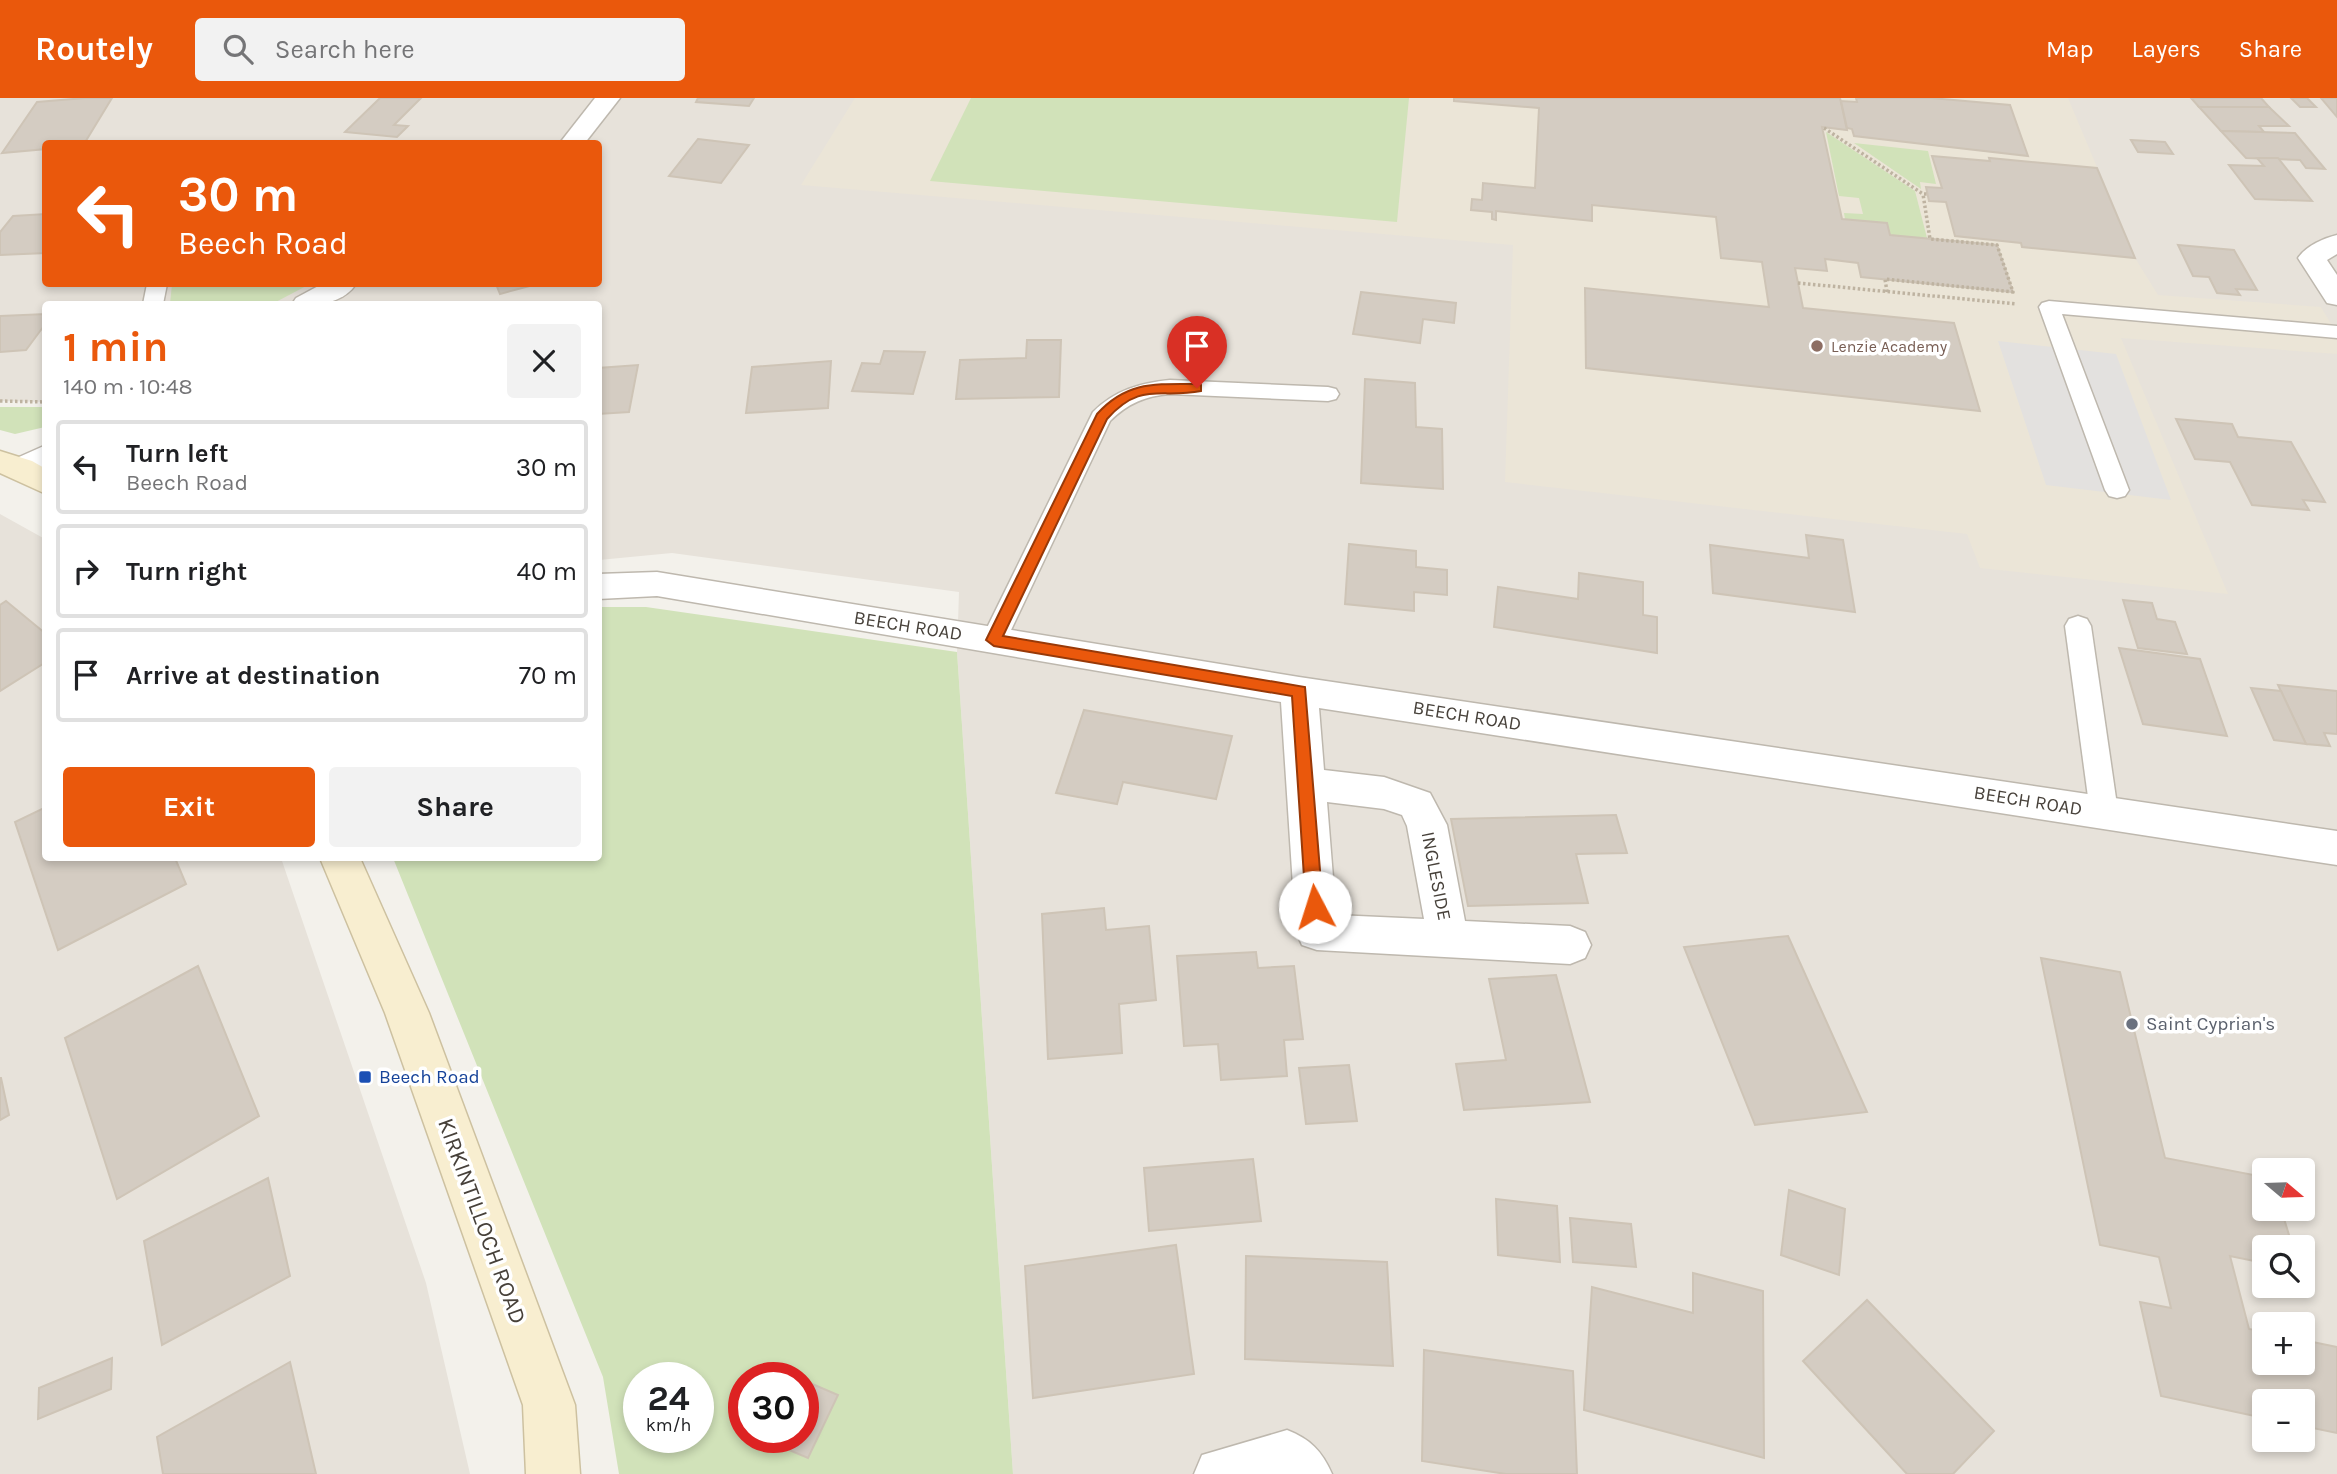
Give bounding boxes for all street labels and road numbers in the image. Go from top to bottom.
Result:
street label: BEECH ROAD [852,607,964,645]
street label: BEECH ROAD [1411,697,1523,735]
street label: BEECH ROAD [1972,782,2084,820]
street label: INGLESIDE [1417,830,1455,922]
street label: KIRKINTILLOCH ROAD [432,1114,532,1328]

